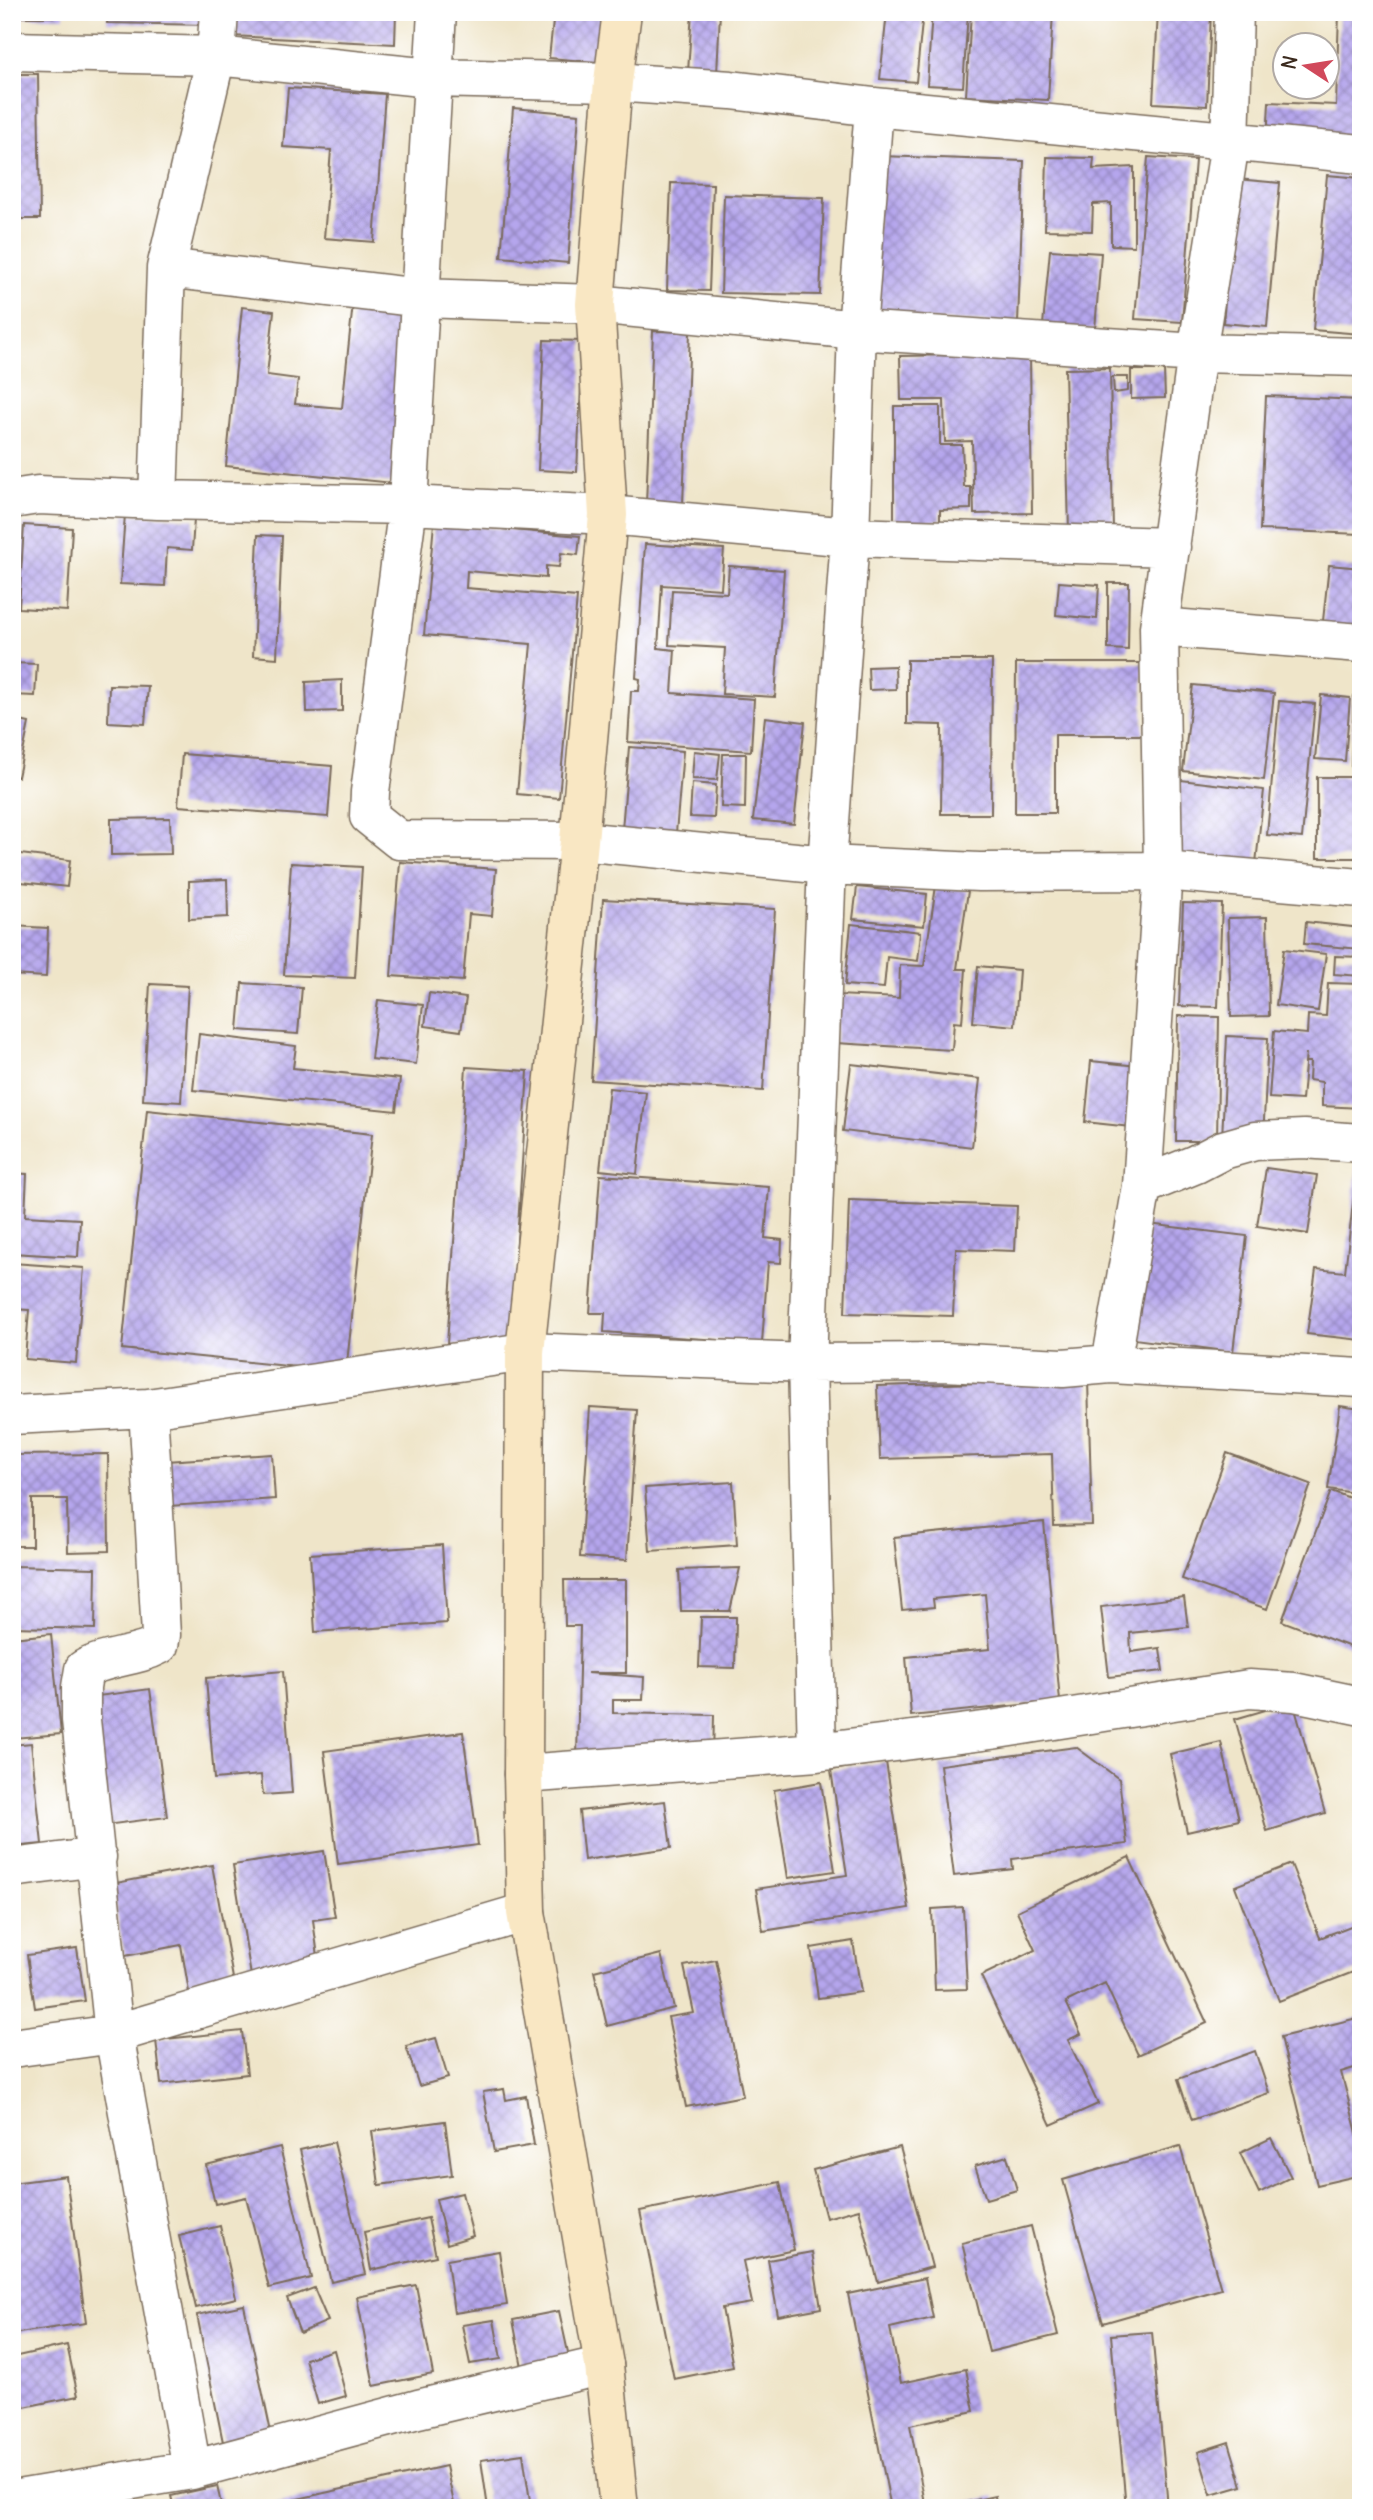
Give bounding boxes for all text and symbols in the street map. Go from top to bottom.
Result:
north arrow [1272,32,1342,102]
text: N [1276,54,1302,71]

